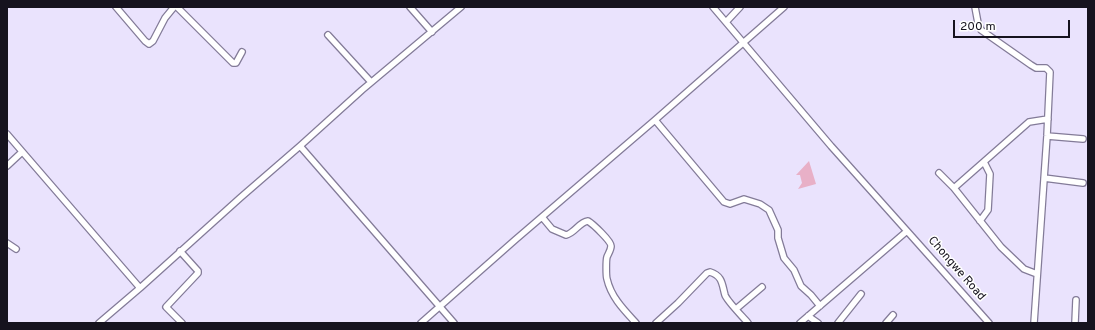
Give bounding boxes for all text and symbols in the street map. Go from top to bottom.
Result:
scale bar [955,12,1072,38]
text: 200 m [960,19,996,35]
street label: Chongwe Road [924,234,988,304]

